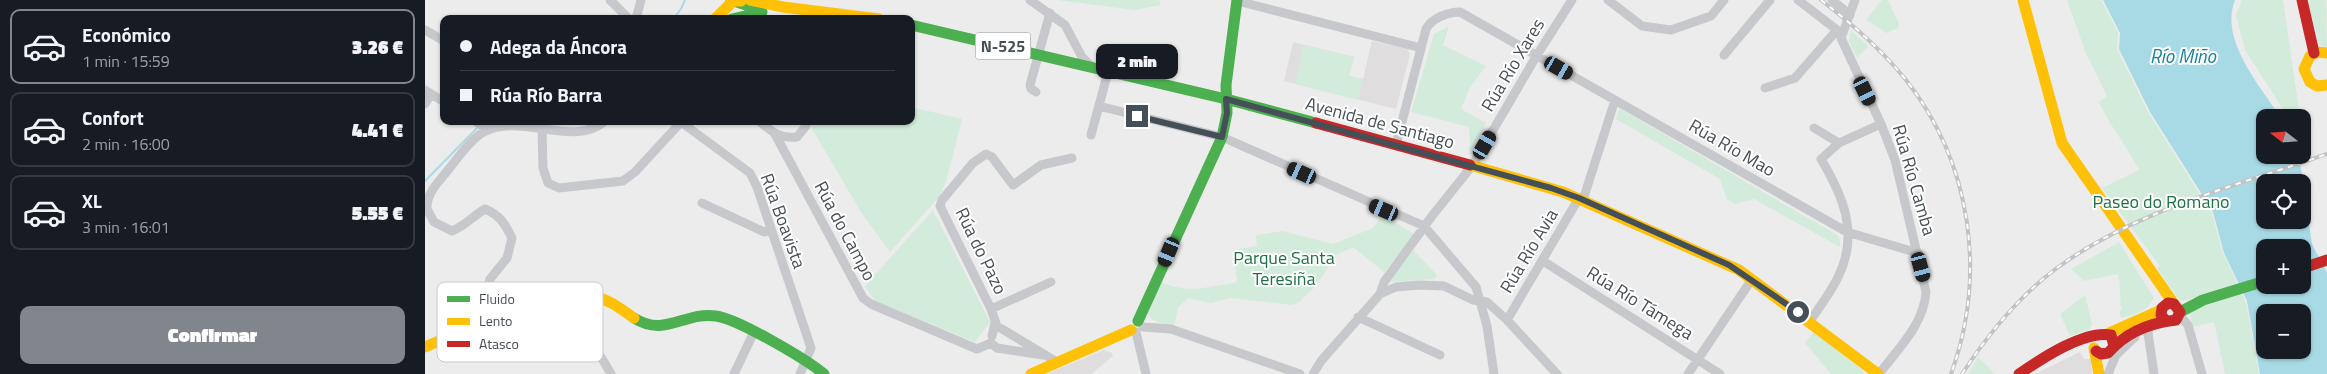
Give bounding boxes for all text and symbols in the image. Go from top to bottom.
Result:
street label: Rúa Río Xares [1474,13,1551,117]
text: Económico [82,20,171,49]
icon: car [22,24,67,69]
text: 3.26 € [352,32,403,61]
text: Adega da Áncora [490,32,627,61]
road number: N-525 [975,32,1031,59]
water label: Río Miño [2150,41,2217,70]
callout: 2 min [1096,44,1178,78]
text: 1 min · 15:59 [82,49,170,73]
text: 2 min [1117,49,1157,73]
car [1542,54,1575,82]
car [1851,74,1878,108]
text: Rúa Río Barra [490,80,602,109]
street label: Avenida de Santiago [1303,90,1458,155]
text: Confort [82,103,144,132]
route end [1126,105,1148,127]
icon: car [22,107,67,152]
north arrow [2256,109,2311,164]
map controls [2256,109,2311,359]
street label: Rúa Río Mao [1684,112,1780,183]
text: 4.41 € [352,115,403,144]
street label: Rúa Río Camba [1886,121,1943,239]
car [1471,128,1498,162]
text: 2 min · 16:00 [82,132,170,156]
car [1285,160,1318,186]
street label: Rúa Boavista [754,170,813,272]
button: locate [2256,174,2311,229]
street label: Rúa do Campo [808,176,883,285]
text: XL [82,186,102,215]
park label: Paseo do Romano [2092,188,2230,215]
icon: car [22,190,67,235]
car [1367,197,1400,223]
text: 5.55 € [352,198,403,227]
street label: Rúa do Pazo [949,203,1014,299]
street label: Rúa Río Avia [1493,203,1564,298]
text: 3 min · 16:01 [82,215,170,239]
car [1156,235,1181,269]
button: + [2256,239,2311,294]
park label: Parque Santa Teresiña [1233,244,1335,292]
car [1909,251,1932,283]
street label: Rúa Río Támega [1582,259,1699,346]
legend [437,282,603,362]
text: Fluido [479,288,515,309]
route start [1787,301,1809,323]
button: − [2256,304,2311,359]
button: Confirmar [20,306,405,364]
text: Lento [479,310,513,331]
text: Atasco [479,333,519,354]

